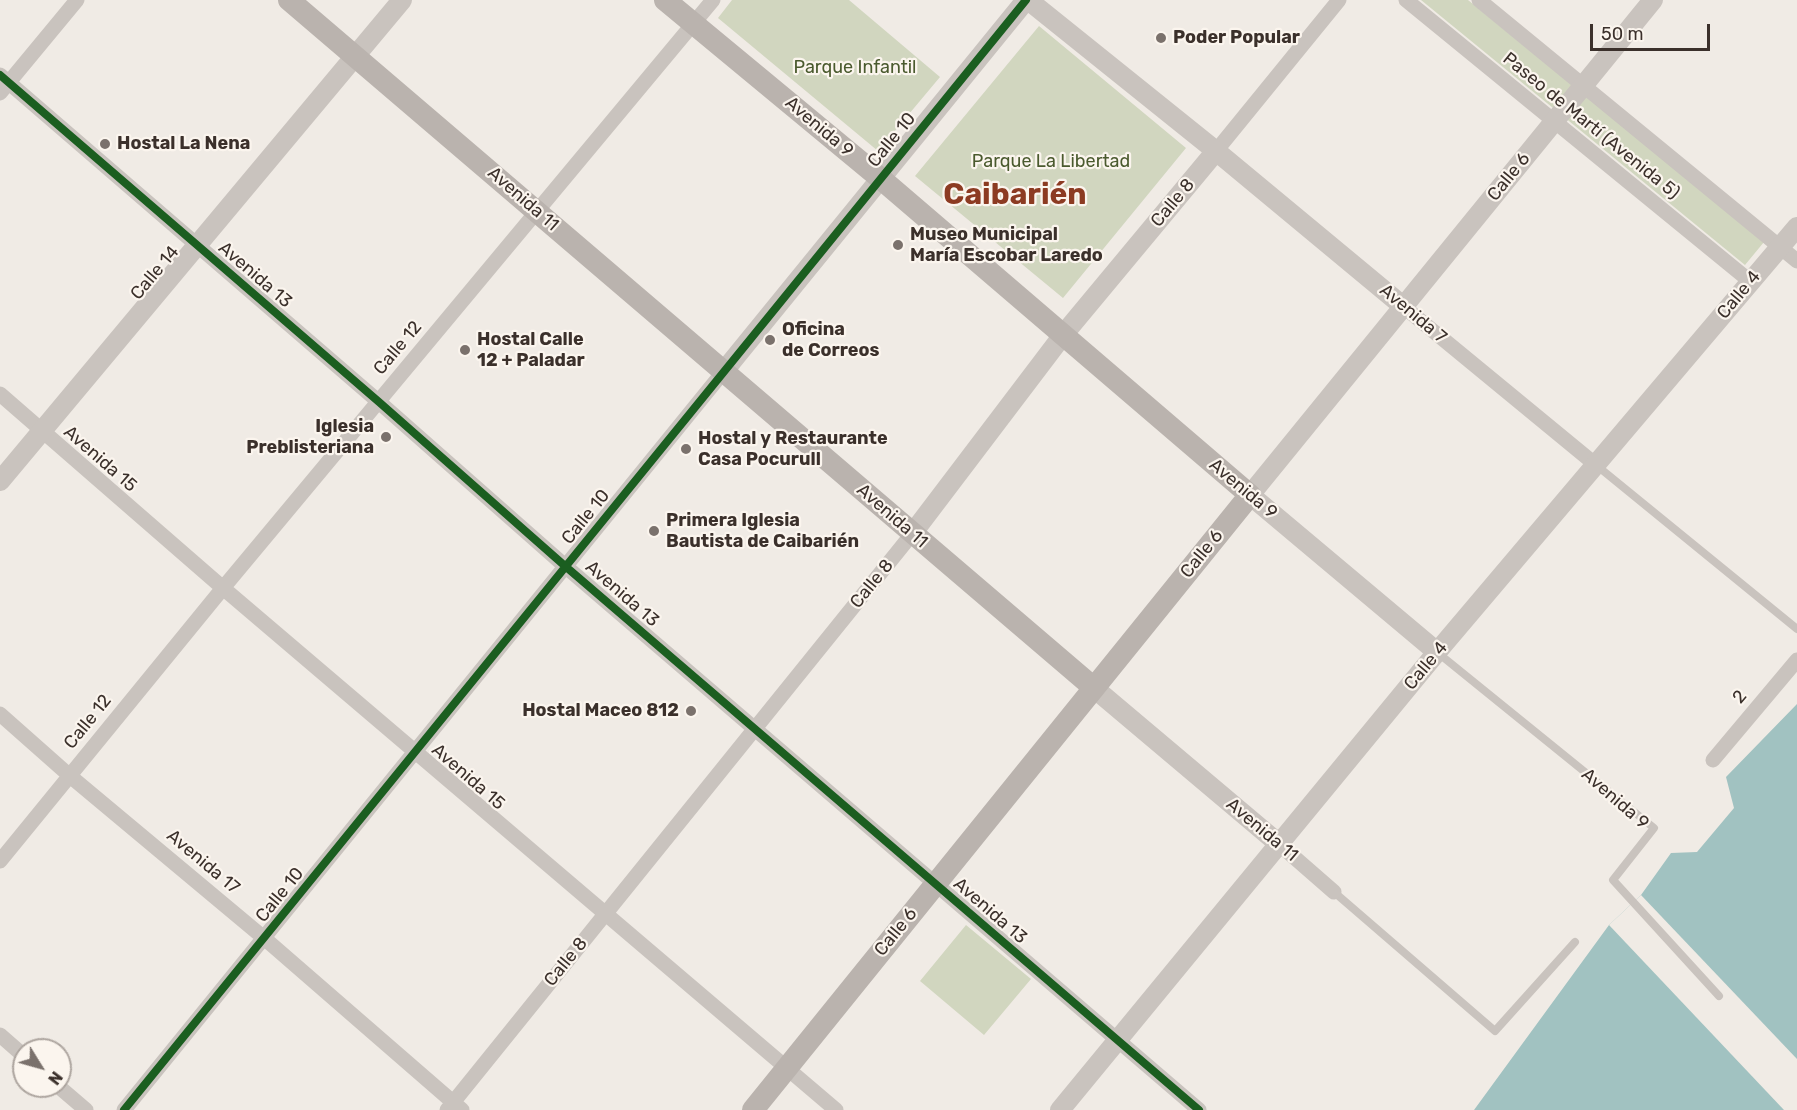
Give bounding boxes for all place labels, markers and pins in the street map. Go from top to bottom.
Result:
place label: Poder Popular [1173,27,1300,49]
marker: Poder Popular [1154,31,1168,45]
place label: Hostal La Nena [117,133,250,155]
marker: Hostal La Nena [98,137,112,151]
place label: Museo Municipal María Escobar Laredo [910,224,1103,266]
marker: Museo Municipal María Escobar Laredo [891,238,905,252]
place label: Oficina de Correos [782,319,879,362]
place label: Hostal Calle 12 + Paladar [477,329,585,372]
marker: Oficina de Correos [763,333,777,347]
marker: Hostal Calle 12 + Paladar [458,343,472,357]
place label: Iglesia Preblisteriana [246,416,374,458]
place label: Hostal y Restaurante Casa Pocurull [698,428,888,470]
marker: Iglesia Preblisteriana [379,430,393,444]
marker: Hostal y Restaurante Casa Pocurull [679,442,693,456]
place label: Primera Iglesia Bautista de Caibarién [666,510,859,552]
marker: Primera Iglesia Bautista de Caibarién [647,524,661,538]
place label: Hostal Maceo 812 [522,700,679,722]
marker: Hostal Maceo 812 [684,704,698,718]

